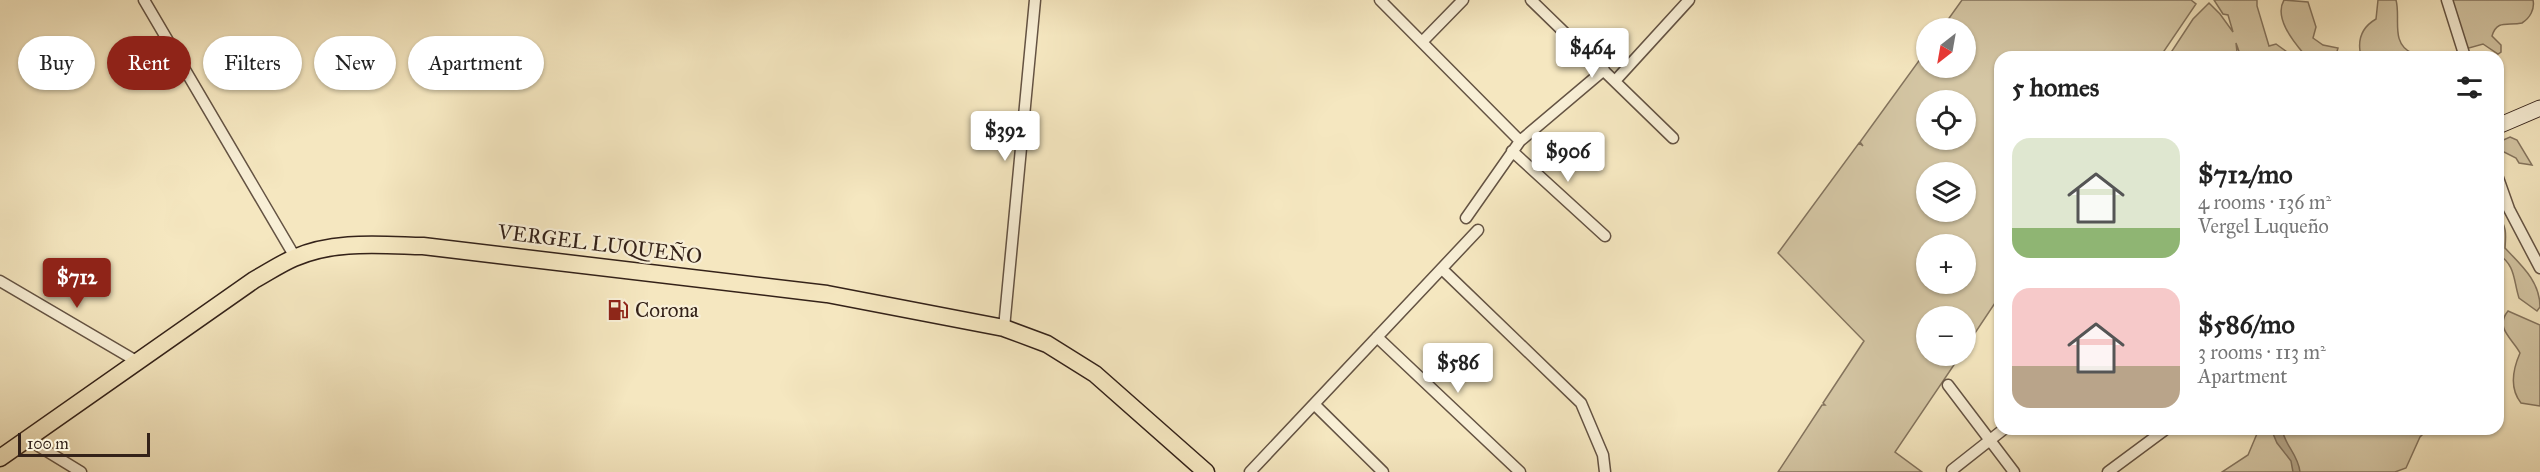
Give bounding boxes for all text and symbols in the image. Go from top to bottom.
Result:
north arrow [1916,18,1976,78]
map controls [1916,18,1976,366]
pin: $464 [1556,28,1628,79]
text: $464 [1570,35,1614,59]
chip: Buy [18,36,95,90]
chip: Rent [107,36,191,90]
chip: Filters [203,36,302,90]
chip: New [314,36,396,90]
chip: Apartment [408,36,544,90]
text: 5 homes [2012,71,2099,103]
icon: filters [2453,71,2486,104]
button: locate [1916,90,1976,150]
pin: $392 [969,111,1041,162]
text: $392 [985,118,1025,142]
pin: $906 [1532,132,1604,183]
text: $906 [1546,139,1590,163]
text: $712/mo [2198,158,2293,190]
button: layers [1916,162,1976,222]
icon: home [2060,162,2132,234]
text: 4 rooms · 136 m² [2198,190,2331,214]
text: Vergel Luqueño [2198,214,2329,238]
street label: VERGEL LUQUEÑO [495,218,704,269]
button: + [1916,234,1976,294]
pin: $712 [41,258,113,309]
text: $712 [57,265,97,289]
place label: Corona [635,297,699,323]
fuel station icon: Corona [606,298,630,322]
button: − [1916,306,1976,366]
text: $586/mo [2198,308,2295,340]
icon: home [2060,312,2132,384]
text: 3 rooms · 113 m² [2198,340,2326,364]
pin: $586 [1422,343,1494,394]
text: $586 [1437,350,1479,374]
text: Apartment [2198,364,2287,388]
scale bar [18,430,150,458]
text: 100 m [27,434,69,453]

